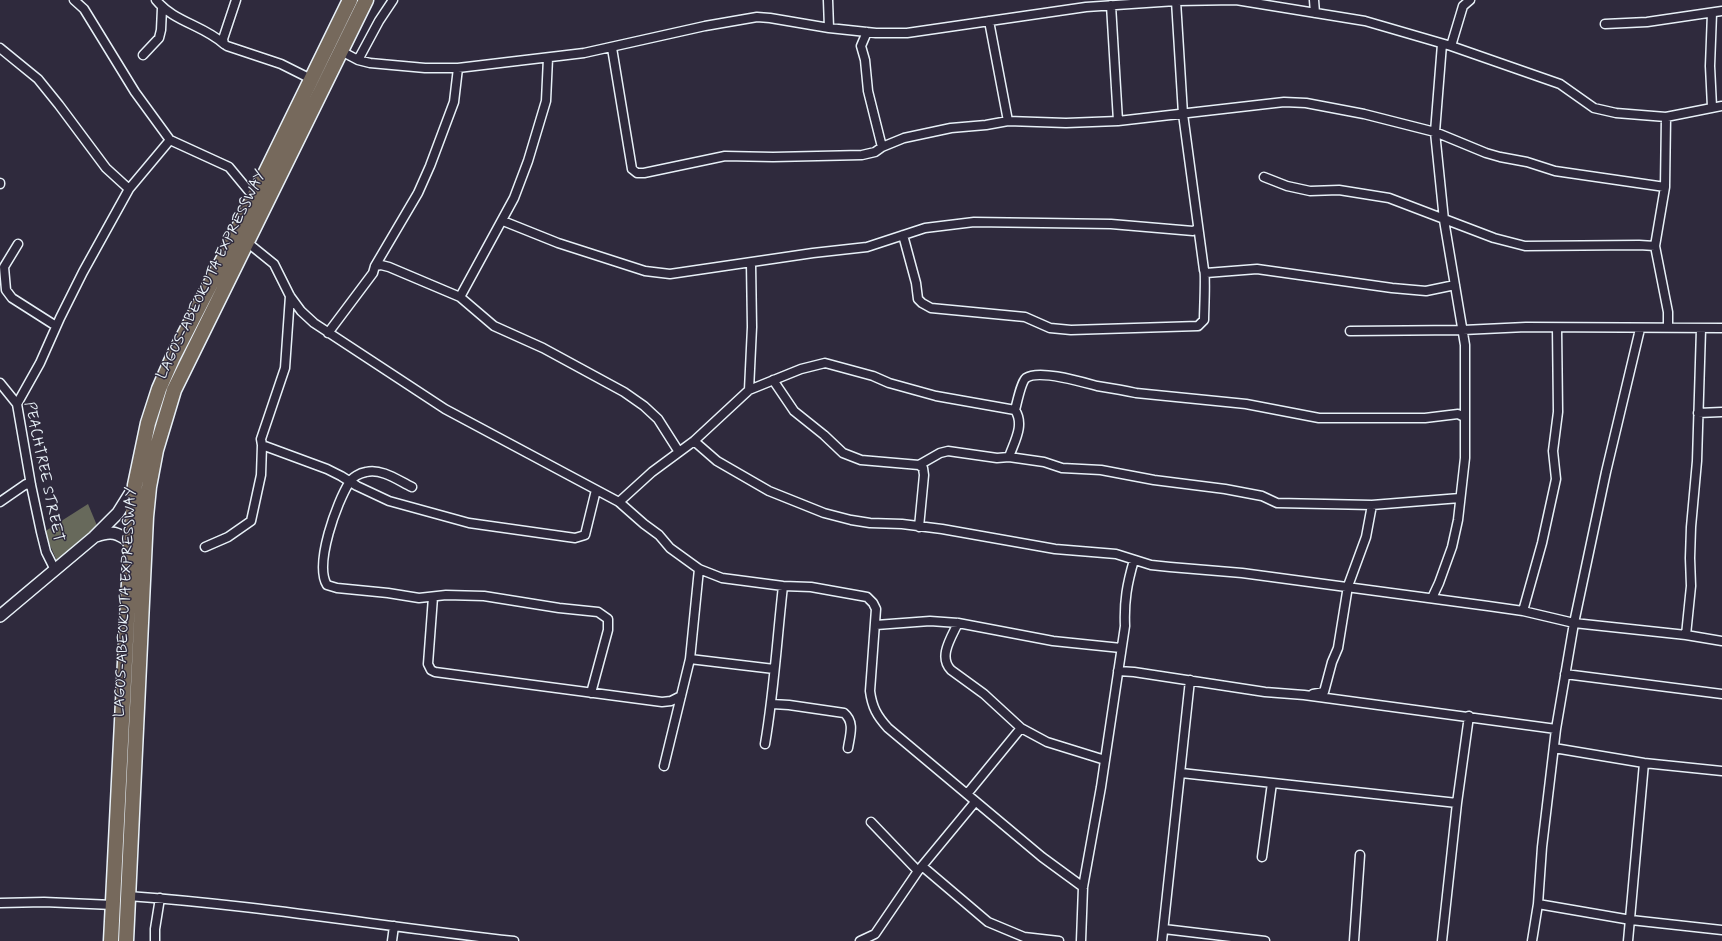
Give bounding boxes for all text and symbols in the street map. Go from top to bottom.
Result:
street label: LAGOS-ABEOKUTA EXPRESSWAY [153,168,271,382]
street label: PEACHTREE STREET [19,400,67,544]
street label: LAGOS-ABEOKUTA EXPRESSWAY [111,487,141,717]

